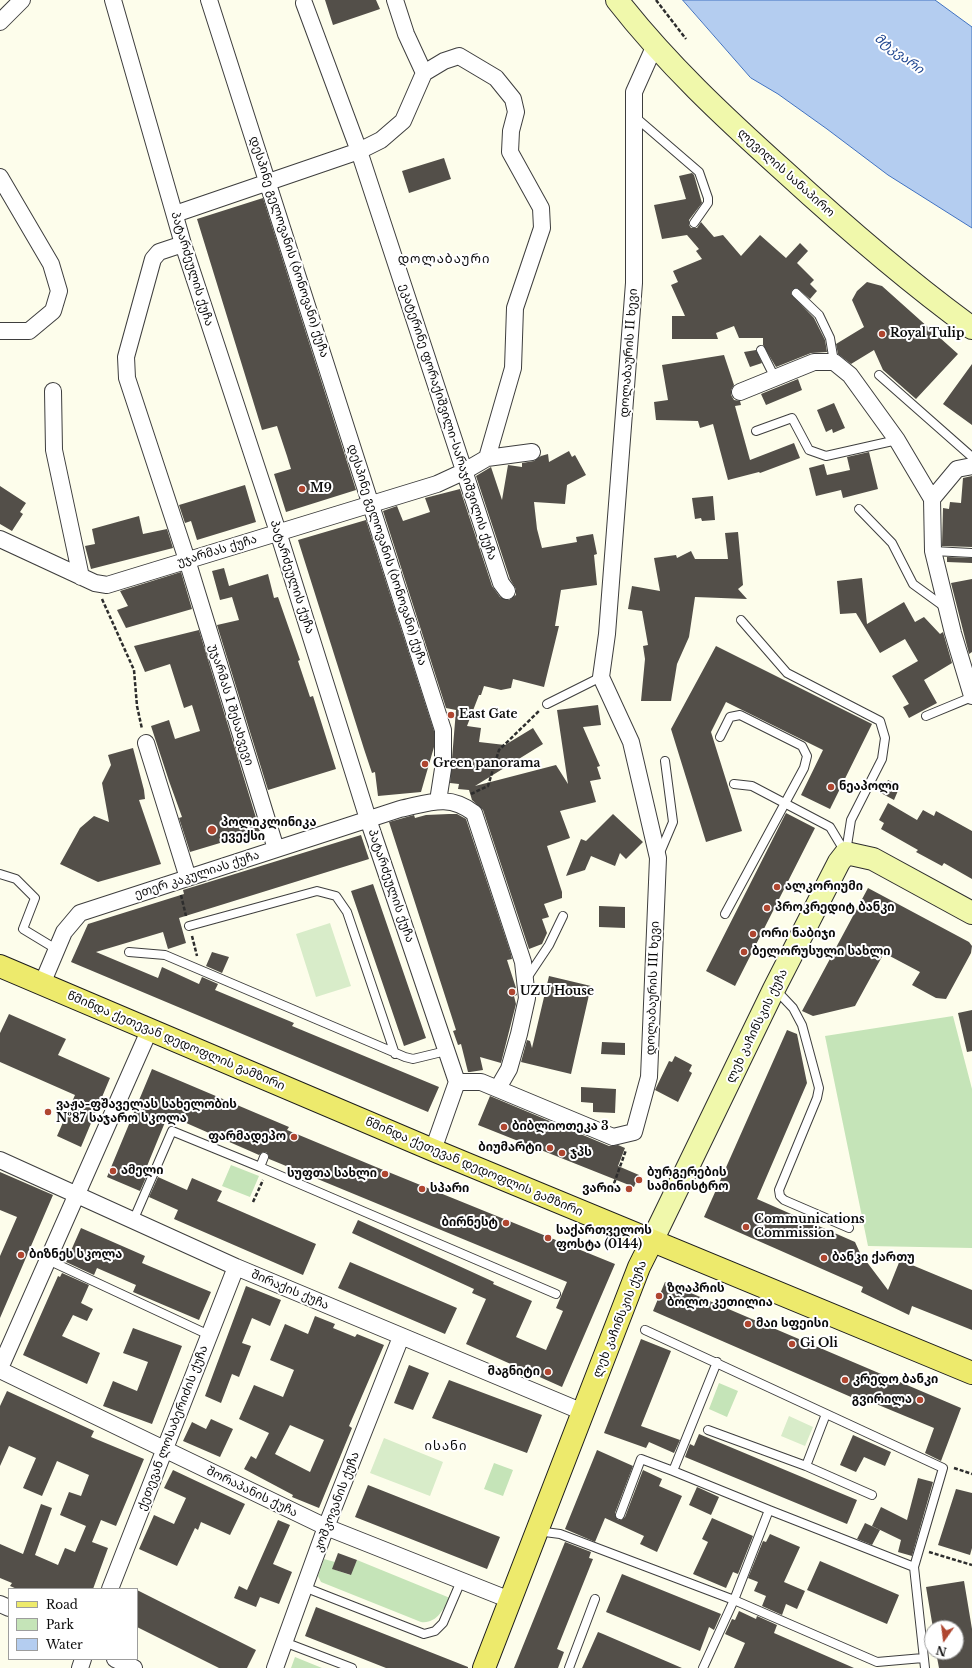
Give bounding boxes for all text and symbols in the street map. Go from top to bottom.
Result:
water label: მტკვარი [871,31,927,77]
street label: ლევილის სანაპირო [735,126,837,220]
street label: დესპინე გელოვანის (ბონოვანი) ქუჩა [246,135,332,359]
street label: პატარძეულის ქუჩა [168,210,216,328]
district label: დოლაბაური [398,251,490,267]
street label: ეკატერინე ფორაქიშვილი-სარაჯიშვილის ქუჩა [396,282,500,562]
street label: დოლაბაურის II ხევი [617,288,641,418]
place label: Royal Tulip [890,327,964,341]
marker: Royal Tulip [877,329,887,339]
street label: დესპინე გელოვანის (ბონოვანი) ქუჩა [344,443,430,667]
place label: M9 [310,482,332,496]
marker: M9 [297,484,307,494]
street label: პატარძეულის ქუჩა [267,518,317,636]
street label: უჯარმას ქუჩა [175,532,259,570]
street label: უჯარმას I შესახვევი [206,643,256,767]
place label: East Gate [459,708,517,722]
marker: East Gate [446,710,456,720]
place label: Green panorama [433,757,540,771]
marker: Green panorama [420,759,430,769]
place label: ნეაპოლი [839,780,899,794]
marker: ნეაპოლი [826,782,836,792]
place label: პოლიკლინიკა ევექსი [221,816,316,844]
marker: პოლიკლინიკა ევექსი [206,824,218,836]
street label: პატარძეულის ქუჩა [365,827,417,945]
street label: ეთერ კაკულიას ქუჩა [133,848,261,902]
place label: ალკორიუმი [785,880,863,894]
marker: ალკორიუმი [772,882,782,892]
place label: პროკრედიტ ბანკი [775,901,895,915]
marker: პროკრედიტ ბანკი [762,903,772,913]
street label: დოლაბაურის III ხევი [643,921,663,1055]
place label: ორი ნაბიჯი [761,927,836,941]
marker: ორი ნაბიჯი [748,929,758,939]
place label: ბელორუსული სახლი [752,945,891,959]
marker: ბელორუსული სახლი [739,947,749,957]
street label: ლეხ კაჩინსკის ქუჩა [723,967,791,1085]
place label: UZU House [520,985,594,999]
marker: UZU House [507,987,517,997]
street label: წმინდა ქეთევან დედოფლის გამზირი [65,988,287,1094]
place label: ვაჟა-ფშაველას სახელობის №87 საჯარო სკოლა [56,1098,237,1126]
marker: ვაჟა-ფშაველას სახელობის №87 საჯარო სკოლა [43,1107,53,1117]
street label: წმინდა ქეთევან დედოფლის გამზირი [363,1114,585,1220]
place label: ბიბლიოთეკა 3 [512,1120,609,1134]
marker: ბიბლიოთეკა 3 [499,1122,509,1132]
place label: ფარმადეპო [208,1130,286,1144]
marker: ფარმადეპო [289,1132,299,1142]
place label: ბიუმარტი [478,1141,542,1155]
marker: ბიუმარტი [545,1143,555,1153]
place label: ჯპს [570,1146,592,1160]
marker: ჯპს [557,1148,567,1158]
place label: ამელი [121,1164,163,1178]
marker: ამელი [108,1166,118,1176]
place label: ბურგერების სამინისტრო [647,1166,729,1194]
place label: სუფთა სახლი [287,1167,377,1181]
marker: სუფთა სახლი [380,1169,390,1179]
marker: ბურგერების სამინისტრო [634,1175,644,1185]
place label: სპარი [430,1182,469,1196]
place label: ვარია [582,1182,621,1196]
marker: სპარი [417,1184,427,1194]
marker: ვარია [624,1184,634,1194]
place label: Communications Commission [754,1213,865,1241]
place label: ბირნესტ [442,1216,498,1230]
marker: ბირნესტ [501,1218,511,1228]
marker: Communications Commission [741,1222,751,1232]
place label: საქართველოს ფოსტა (0144) [556,1224,652,1252]
marker: საქართველოს ფოსტა (0144) [543,1233,553,1243]
place label: ბიზნეს სკოლა [29,1248,122,1262]
marker: ბიზნეს სკოლა [16,1250,26,1260]
place label: ბანკი ქართუ [832,1251,915,1265]
marker: ბანკი ქართუ [819,1253,829,1263]
street label: ლეხ კაჩინსკის ქუჩა [590,1258,650,1380]
street label: შირაქის ქუჩა [249,1267,331,1313]
place label: ზღაპრის ბოლო კეთილია [667,1282,773,1310]
marker: ზღაპრის ბოლო კეთილია [654,1291,664,1301]
place label: მაი სფეისი [756,1317,829,1331]
marker: მაი სფეისი [743,1319,753,1329]
place label: Gi Oli [800,1337,838,1351]
marker: Gi Oli [787,1339,797,1349]
street label: ქეთევან ლოსაბერიძის ქუჩა [135,1343,211,1513]
place label: მაგნიტი [487,1365,540,1379]
marker: მაგნიტი [543,1367,553,1377]
place label: კრედო ბანკი [853,1373,938,1387]
marker: კრედო ბანკი [840,1375,850,1385]
place label: გვირილა [852,1393,912,1407]
marker: გვირილა [915,1395,925,1405]
district label: ისანი [425,1438,467,1454]
street label: კოშკოვანის ქუჩა [311,1450,363,1554]
street label: შორაპანის ქუჩა [204,1464,300,1520]
legend [8,1588,138,1660]
text: Road [46,1597,78,1612]
text: Park [46,1617,74,1632]
north arrow [924,1620,964,1660]
text: Water [46,1637,83,1652]
text: N [935,1643,948,1659]

